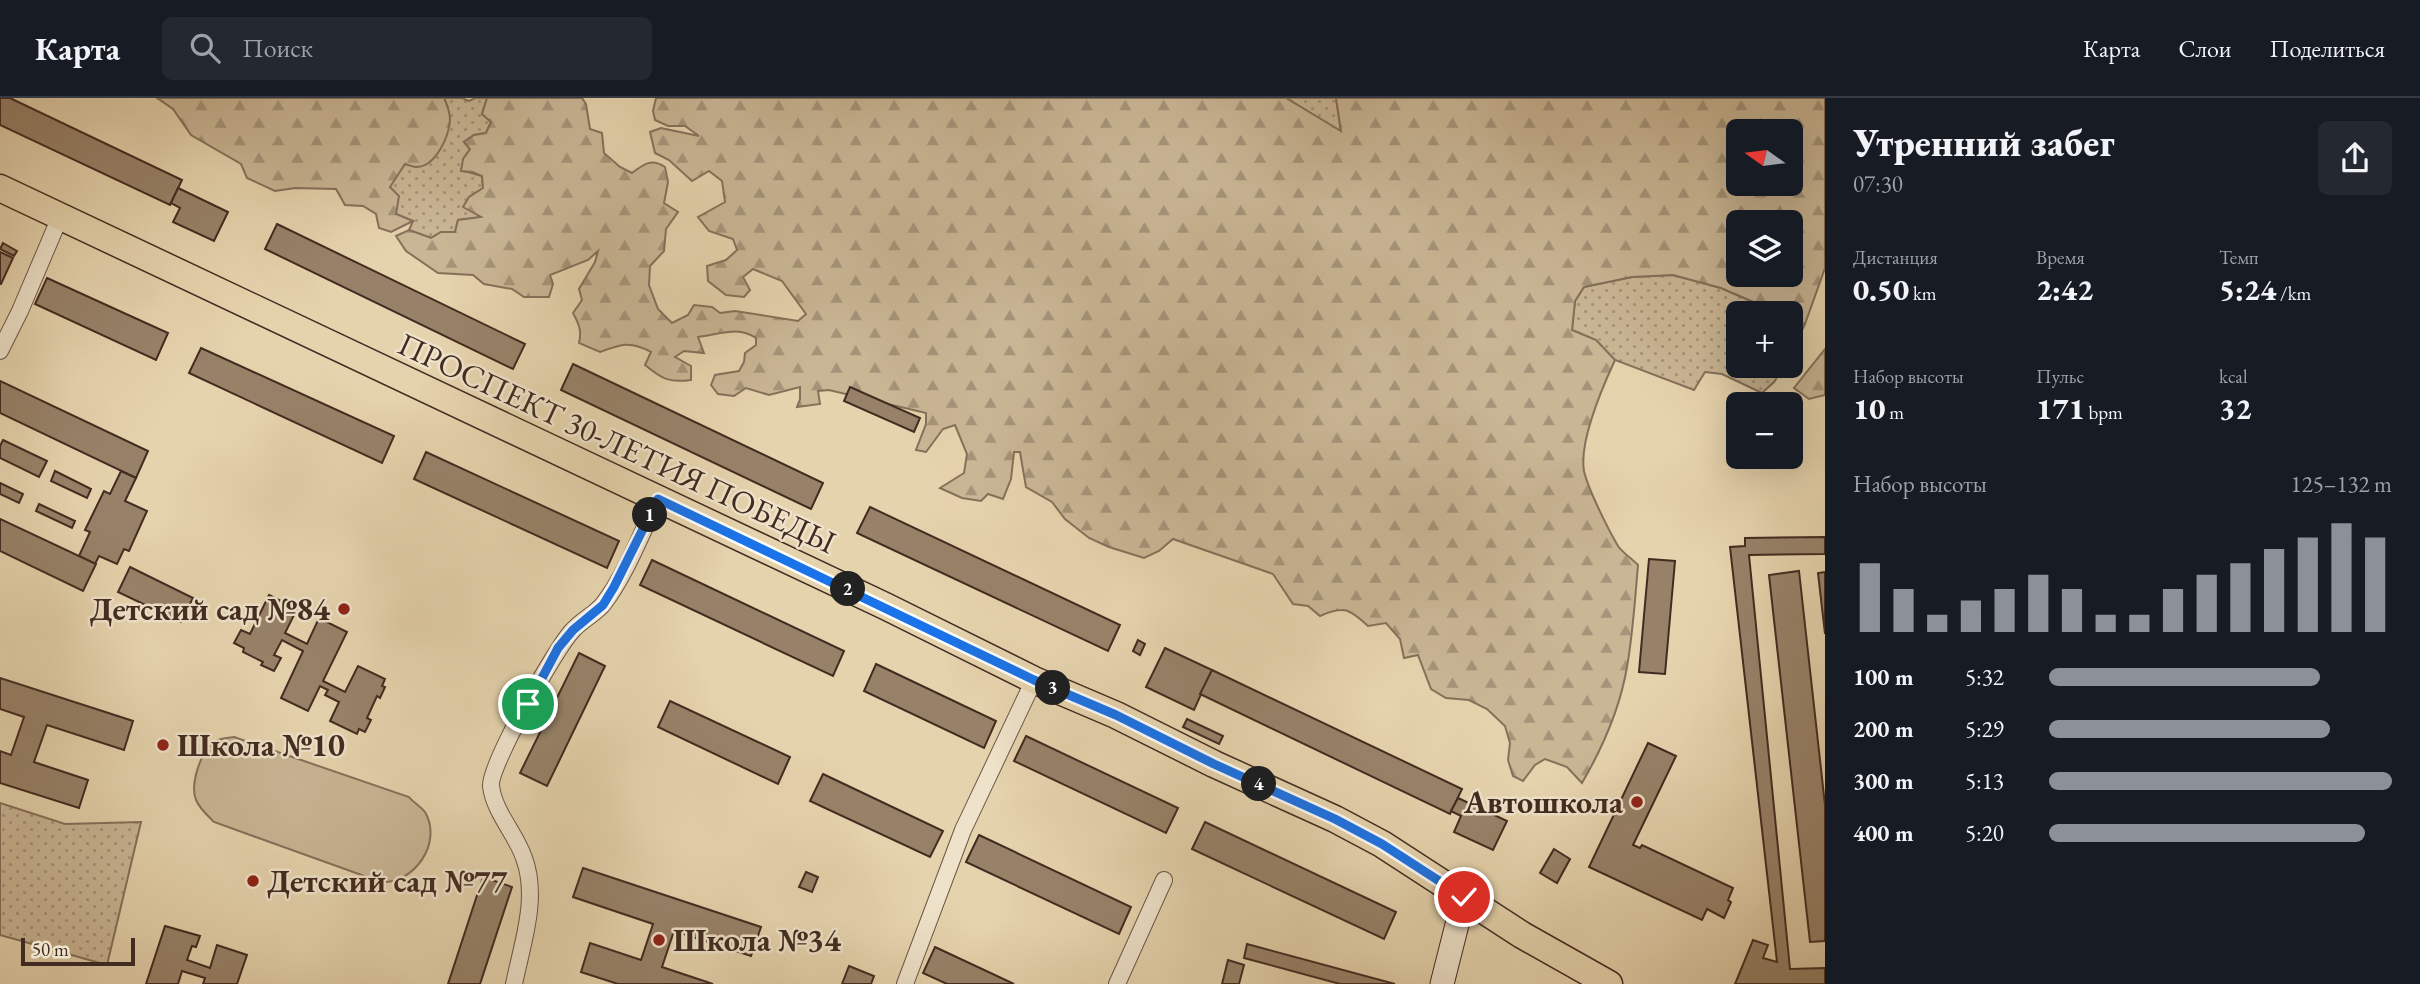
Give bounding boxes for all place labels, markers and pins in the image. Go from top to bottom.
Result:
pin: 1 [632,498,668,532]
pin: 2 [830,572,866,606]
place label: Детский сад №84 [90,588,331,630]
marker: Детский сад №84 [336,601,352,617]
pin: 3 [1036,670,1070,706]
pin [498,674,558,734]
place label: Школа №10 [177,724,345,766]
marker: Школа №10 [155,737,171,753]
pin: 4 [1242,766,1276,802]
place label: Автошкола [1463,781,1624,823]
marker: Автошкола [1629,794,1645,810]
place label: Детский сад №77 [267,860,508,902]
pin [1434,867,1494,927]
marker: Детский сад №77 [245,873,261,889]
place label: Школа №34 [673,919,842,961]
marker: Школа №34 [651,932,667,948]

